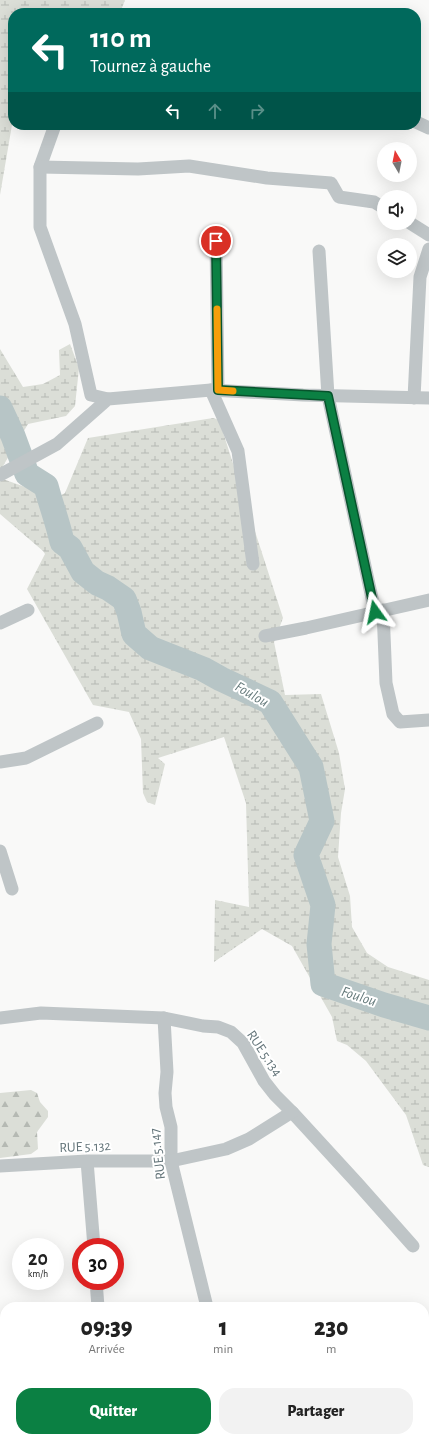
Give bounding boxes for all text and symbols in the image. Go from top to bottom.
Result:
icon: left [24,24,76,76]
text: 110 m [90,25,152,53]
text: Tournez à gauche [90,58,211,76]
icon: left [162,100,184,122]
icon: ahead [204,100,226,122]
icon: right [246,100,268,122]
north arrow [377,142,417,182]
map controls [377,142,417,278]
button: sound [377,190,417,230]
pin [199,224,233,258]
icon: arrive [205,230,227,252]
button: layers [377,238,417,278]
position arrow [354,591,396,633]
water label: Foulou [232,679,271,710]
water label: Foulou [339,984,378,1009]
street label: RUE 5.134 [244,1028,285,1079]
street label: RUE 5.147 [148,1127,168,1180]
street label: RUE 5.132 [59,1139,111,1155]
speed limit sign: 30 [72,1238,124,1290]
text: 20 [28,1249,48,1269]
text: km/h [28,1269,48,1279]
text: 09:39 [81,1316,133,1340]
text: 1 [219,1316,228,1340]
text: 230 [314,1316,348,1340]
text: Arrivée [88,1343,125,1356]
text: min [213,1343,233,1356]
text: m [326,1343,336,1356]
button: Quitter [16,1388,211,1434]
button: Partager [219,1388,413,1434]

